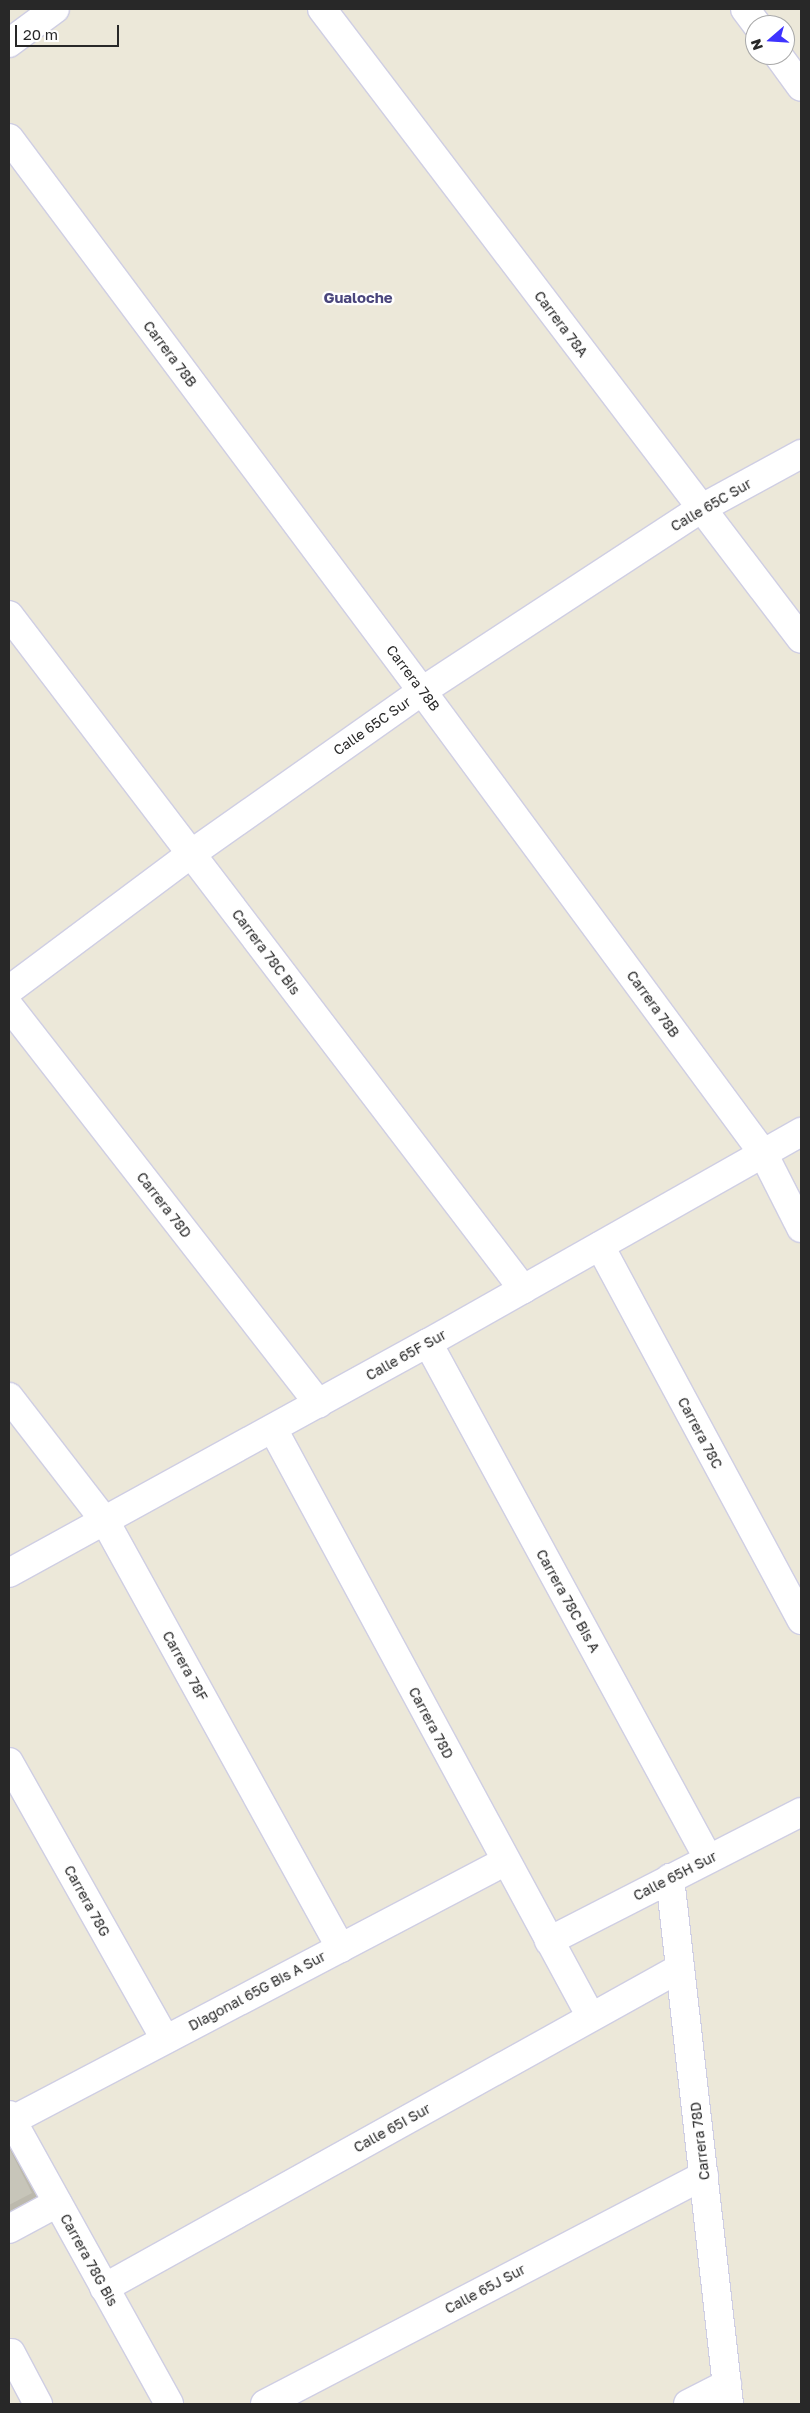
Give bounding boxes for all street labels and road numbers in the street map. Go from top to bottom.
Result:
street label: Carrera 78A [531,288,591,360]
street label: Carrera 78B [140,318,200,390]
street label: Calle 65C Sur [668,475,754,535]
street label: Carrera 78B [383,642,443,714]
street label: Calle 65C Sur [330,693,414,759]
street label: Carrera 78C Bis [228,906,304,998]
street label: Carrera 78B [623,967,683,1041]
street label: Carrera 78D [133,1169,195,1241]
street label: Calle 65F Sur [363,1326,449,1384]
street label: Carrera 78C [674,1394,726,1472]
street label: Carrera 78C Bis A [533,1546,603,1656]
street label: Carrera 78F [159,1628,211,1704]
street label: Carrera 78D [405,1684,457,1762]
street label: Calle 65H Sur [630,1848,720,1904]
street label: Carrera 78G [61,1862,113,1940]
street label: Diagonal 65G Bis A Sur [186,1948,328,2034]
street label: Calle 65I Sur [351,2100,433,2156]
street label: Carrera 78D [687,2101,713,2181]
street label: Carrera 78G Bis [57,2211,121,2309]
street label: Calle 65J Sur [442,2261,528,2317]

